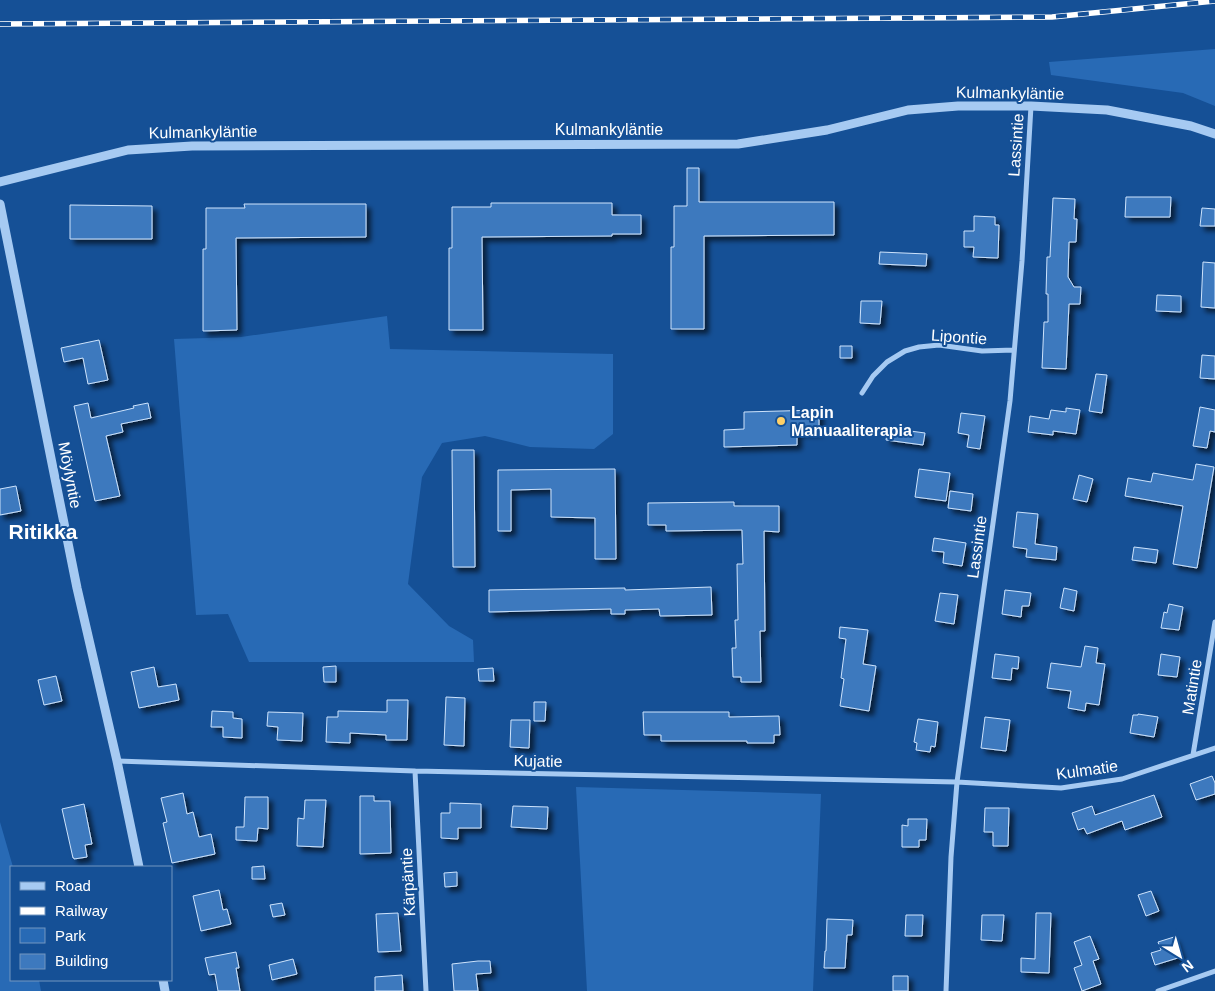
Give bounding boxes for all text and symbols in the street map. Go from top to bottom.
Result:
street label: Kulmankyläntie [956,84,1064,102]
street label: Lassintie [1005,113,1027,177]
street label: Kulmankyläntie [555,121,663,138]
street label: Kulmankyläntie [149,123,257,141]
street label: Lipontie [930,327,988,347]
place label: Lapin Manuaaliterapia [791,404,912,439]
marker: Lapin Manuaaliterapia [775,415,787,427]
street label: Möylyntie [55,440,85,510]
street label: Lassintie [964,514,990,579]
district label: Ritikka [9,520,78,543]
street label: Matintie [1179,658,1205,716]
street label: Kujatie [513,752,563,770]
street label: Kulmatie [1055,757,1119,783]
street label: Kärpäntie [398,847,418,917]
legend [10,866,172,981]
text: Road [55,877,91,894]
text: Railway [55,902,108,919]
text: Park [55,927,86,944]
north arrow [1155,931,1205,981]
text: Building [55,952,108,969]
text: N [1179,957,1197,976]

